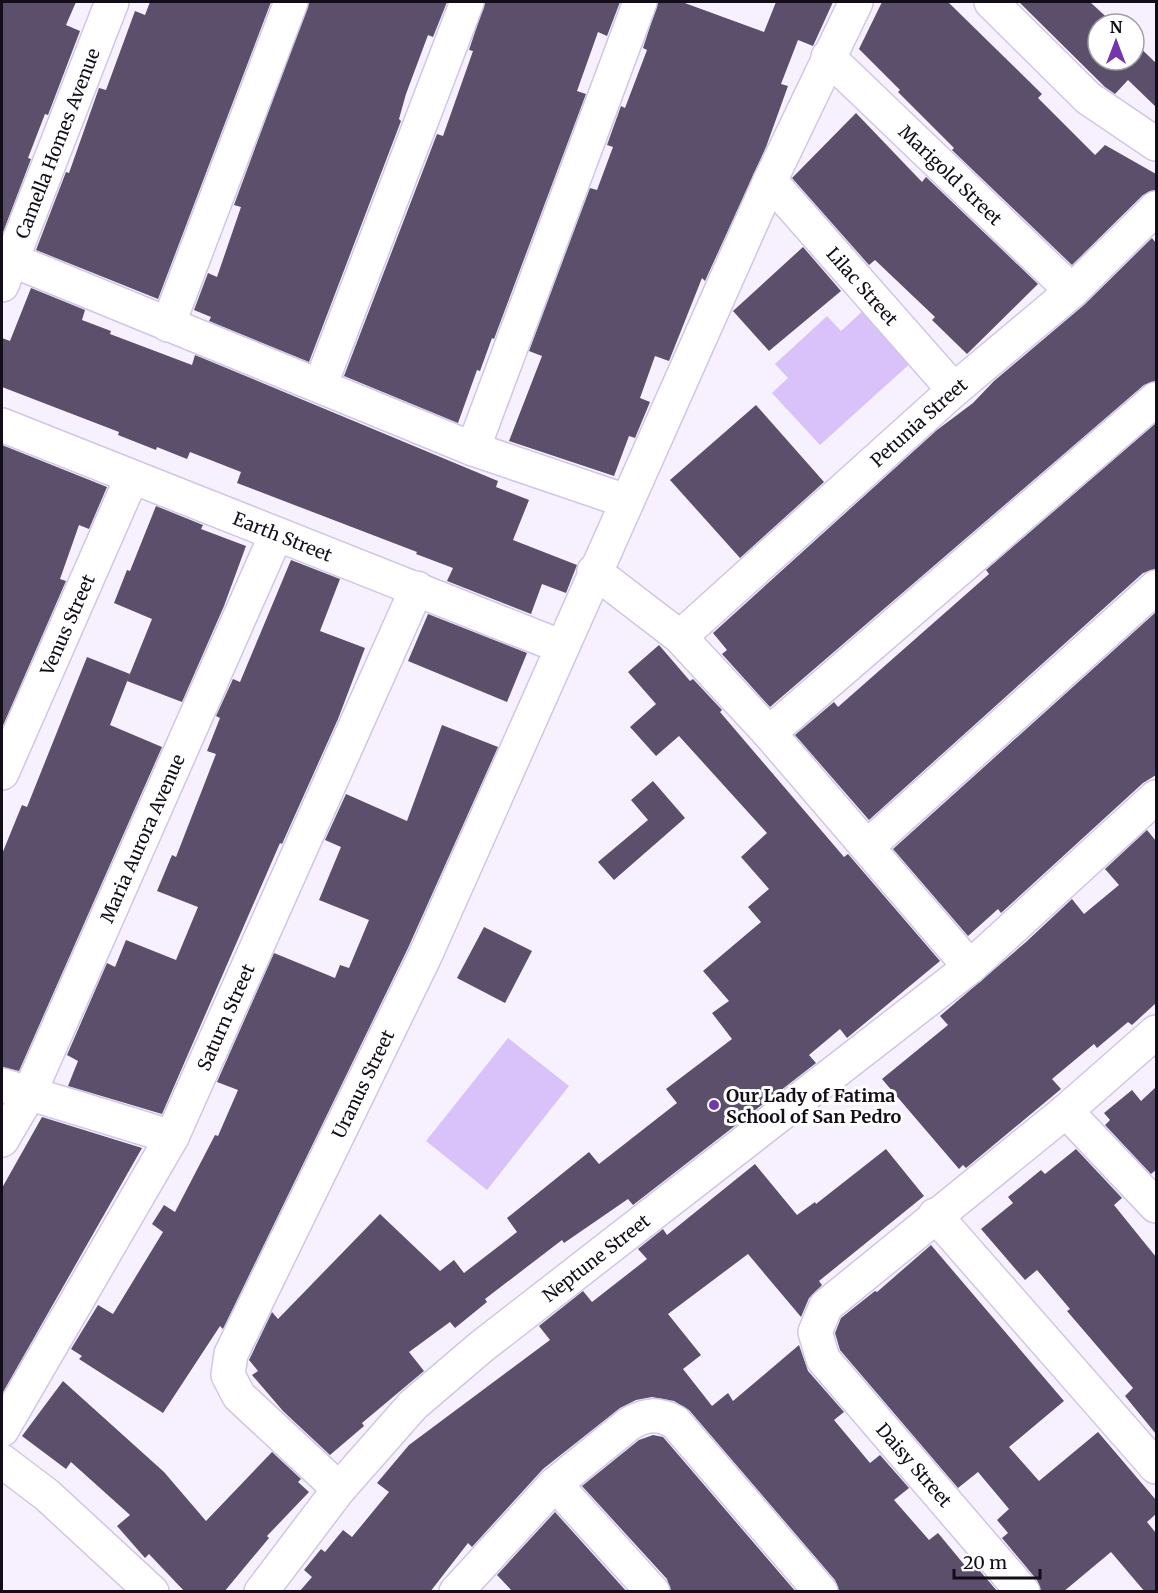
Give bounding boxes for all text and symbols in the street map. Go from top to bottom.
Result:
north arrow [1086,12,1146,72]
text: N [1110,17,1123,37]
street label: Camella Homes Avenue [10,45,104,242]
street label: Marigold Street [894,120,1007,230]
street label: Lilac Street [822,242,903,330]
street label: Petunia Street [865,373,972,472]
street label: Earth Street [230,506,336,566]
street label: Venus Street [35,571,99,680]
street label: Maria Aurora Avenue [95,750,189,926]
street label: Saturn Street [192,960,259,1074]
street label: Uranus Street [327,1026,399,1142]
place label: Our Lady of Fatima School of San Pedro [726,1084,902,1128]
marker: Our Lady of Fatima School of San Pedro [707,1098,721,1112]
street label: Neptune Street [538,1209,654,1307]
street label: Daisy Street [871,1418,957,1512]
scale bar [954,1542,1040,1580]
text: 20 m [963,1551,1007,1574]

